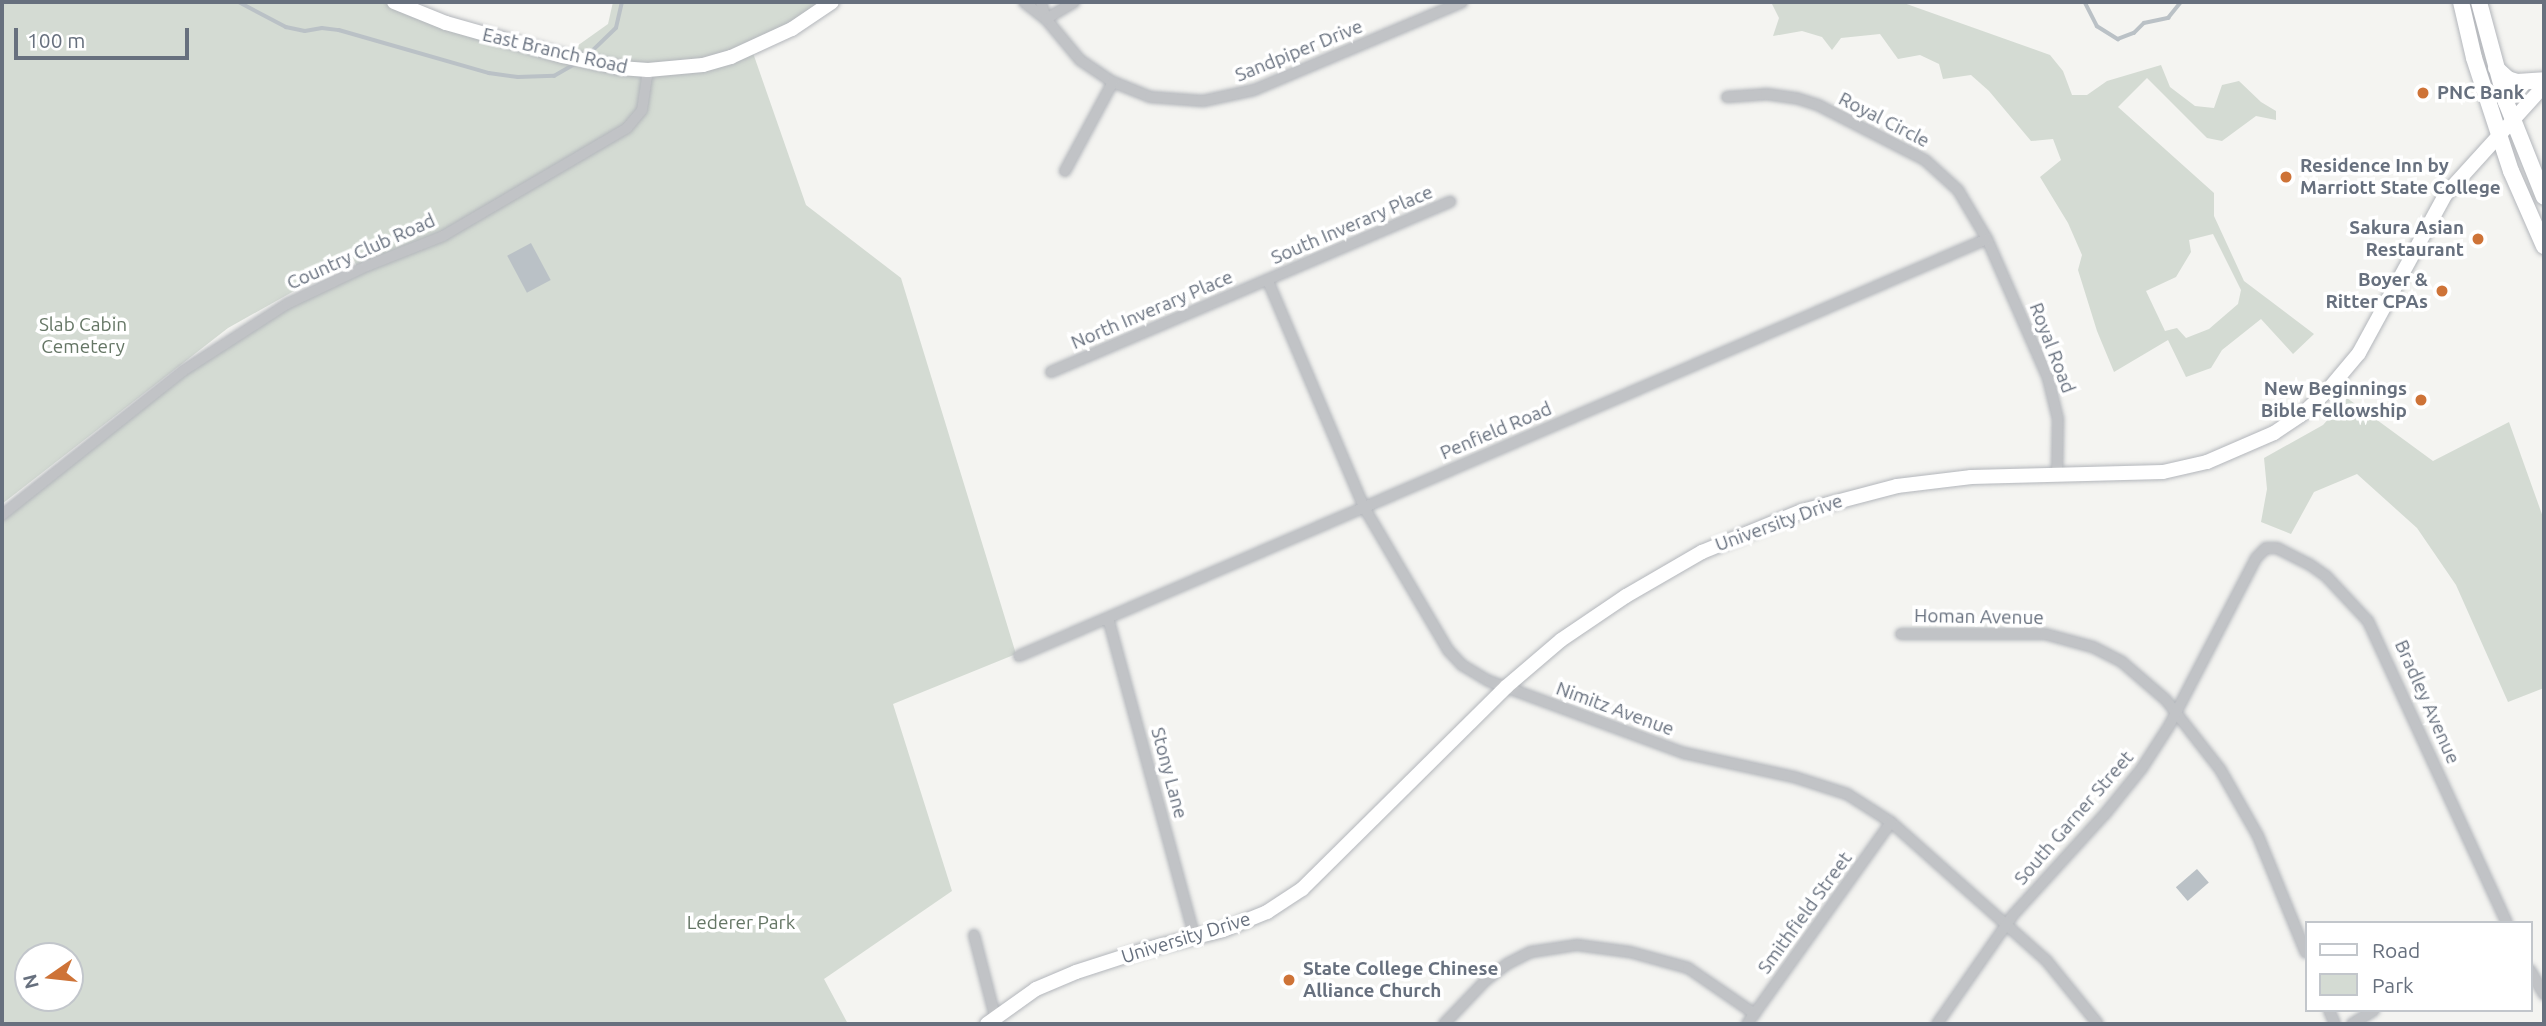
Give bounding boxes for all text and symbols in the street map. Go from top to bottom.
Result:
scale bar [18,14,192,58]
street label: Sandpiper Drive [1232,15,1366,87]
street label: East Branch Road [480,23,630,79]
text: 100 m [27,28,85,52]
place label: PNC Bank [2437,82,2525,104]
marker: PNC Bank [2415,85,2431,101]
street label: Royal Circle [1835,87,1933,153]
place label: Residence Inn by Marriott State College [2300,155,2501,199]
marker: Residence Inn by Marriott State College [2278,169,2294,185]
street label: South Inverary Place [1268,181,1436,269]
street label: Country Club Road [283,209,439,295]
place label: Sakura Asian Restaurant [2349,217,2464,261]
marker: Sakura Asian Restaurant [2470,231,2486,247]
street label: North Inverary Place [1068,266,1236,354]
place label: Boyer & Ritter CPAs [2325,269,2428,313]
marker: Boyer & Ritter CPAs [2434,283,2450,299]
street label: Royal Road [2024,300,2080,396]
park label: Slab Cabin Cemetery [39,314,127,358]
place label: New Beginnings Bible Fellowship [2261,378,2407,422]
marker: New Beginnings Bible Fellowship [2413,392,2429,408]
street label: Penfield Road [1437,397,1555,465]
street label: University Drive [1712,489,1846,557]
street label: Homan Avenue [1914,604,2044,630]
street label: Bradley Avenue [2390,637,2464,767]
street label: Nimitz Avenue [1553,677,1677,741]
street label: Stony Lane [1146,725,1192,821]
street label: South Garner Street [2010,746,2138,890]
street label: Smithfield Street [1753,848,1857,978]
street label: University Drive [1119,907,1253,969]
park label: Lederer Park [687,912,795,934]
legend [2304,921,2532,1012]
text: Road [2372,938,2420,962]
north arrow [14,942,84,1012]
place label: State College Chinese Alliance Church [1303,958,1498,1002]
text: N [18,972,43,991]
marker: State College Chinese Alliance Church [1281,972,1297,988]
text: Park [2372,973,2414,997]

